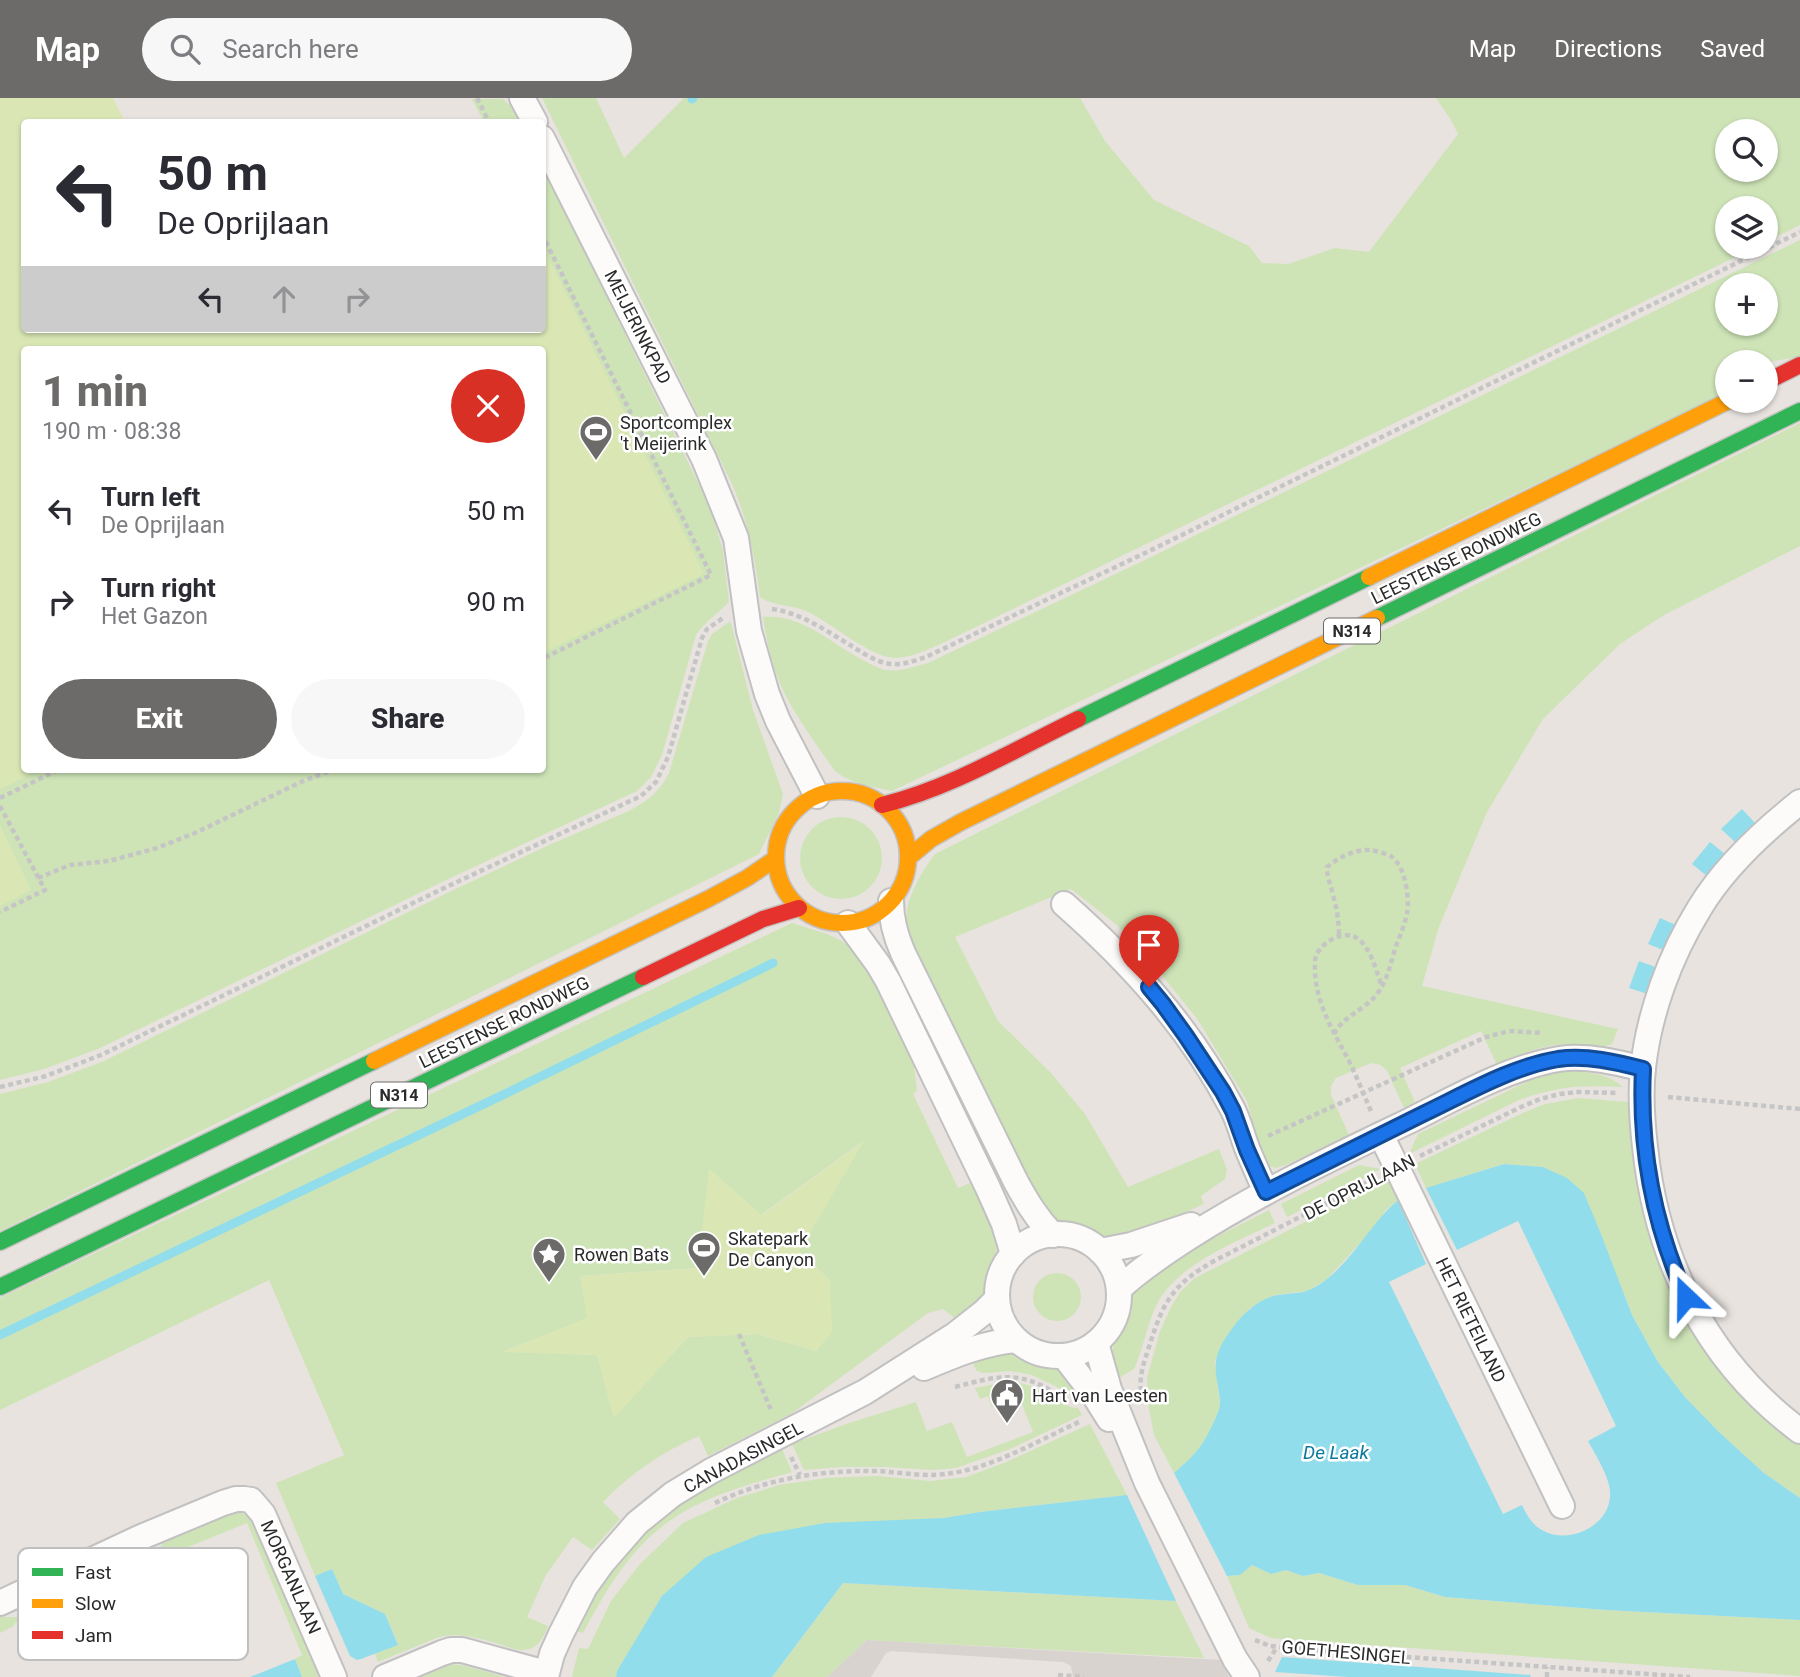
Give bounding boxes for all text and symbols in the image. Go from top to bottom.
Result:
search box [142,18,632,81]
text: Map [35,30,100,69]
icon: search [166,30,204,68]
text: Search here [222,34,359,64]
text: Map [1469,35,1516,63]
text: Directions [1554,35,1662,63]
text: Saved [1700,35,1765,63]
map controls [1715,119,1778,413]
button: search [1715,119,1778,182]
text: 50 m [157,145,268,202]
icon: left [42,147,133,238]
button: layers [1715,196,1778,259]
text: De Oprijlaan [157,204,329,242]
street label: MEIJERINKPAD [600,267,676,387]
button: + [1715,273,1778,336]
icon: left [192,280,230,318]
icon: ahead [265,280,303,318]
icon: right [338,280,376,318]
button: − [1715,350,1778,413]
text: 1 min [42,367,148,416]
button: close [451,369,525,443]
place label: Sportcomplex 't Meijerink [620,412,732,454]
sports icon: Sportcomplex 't Meijerink [577,413,615,462]
text: 190 m · 08:38 [42,418,181,445]
text: Turn left [101,482,200,512]
icon: left [42,492,80,530]
text: 50 m [467,496,525,526]
street label: LEESTENSE RONDWEG [1368,508,1544,608]
text: De Oprijlaan [101,512,225,539]
text: Turn right [101,573,216,603]
icon: right [42,583,80,621]
text: 90 m [467,587,525,617]
text: Het Gazon [101,603,208,630]
road number: N314 [1324,618,1380,644]
button: Exit [42,679,277,759]
button: Share [291,679,525,759]
pin [1119,915,1179,987]
icon: arrive [1130,926,1168,964]
street label: LEESTENSE RONDWEG [416,972,592,1072]
road number: N314 [371,1082,427,1107]
street label: DE OPRIJLAAN [1300,1150,1418,1224]
place label: Skatepark De Canyon [728,1228,814,1270]
sports icon: Skatepark De Canyon [685,1229,723,1278]
place icon: Rowen Bats [530,1235,568,1284]
place label: Rowen Bats [574,1244,669,1265]
street label: HET RIETEILAND [1432,1254,1510,1386]
position arrow [1649,1260,1723,1334]
public building icon: Hart van Leesten [988,1376,1026,1425]
place label: Hart van Leesten [1032,1385,1168,1406]
street label: CANADASINGEL [680,1417,807,1497]
water label: De Laak [1303,1441,1370,1464]
street label: MORGANLAAN [257,1517,325,1637]
legend [18,1548,248,1660]
text: Fast [75,1561,112,1584]
text: Slow [75,1592,116,1615]
text: Jam [75,1624,112,1647]
street label: GOETHESINGEL [1281,1636,1412,1668]

